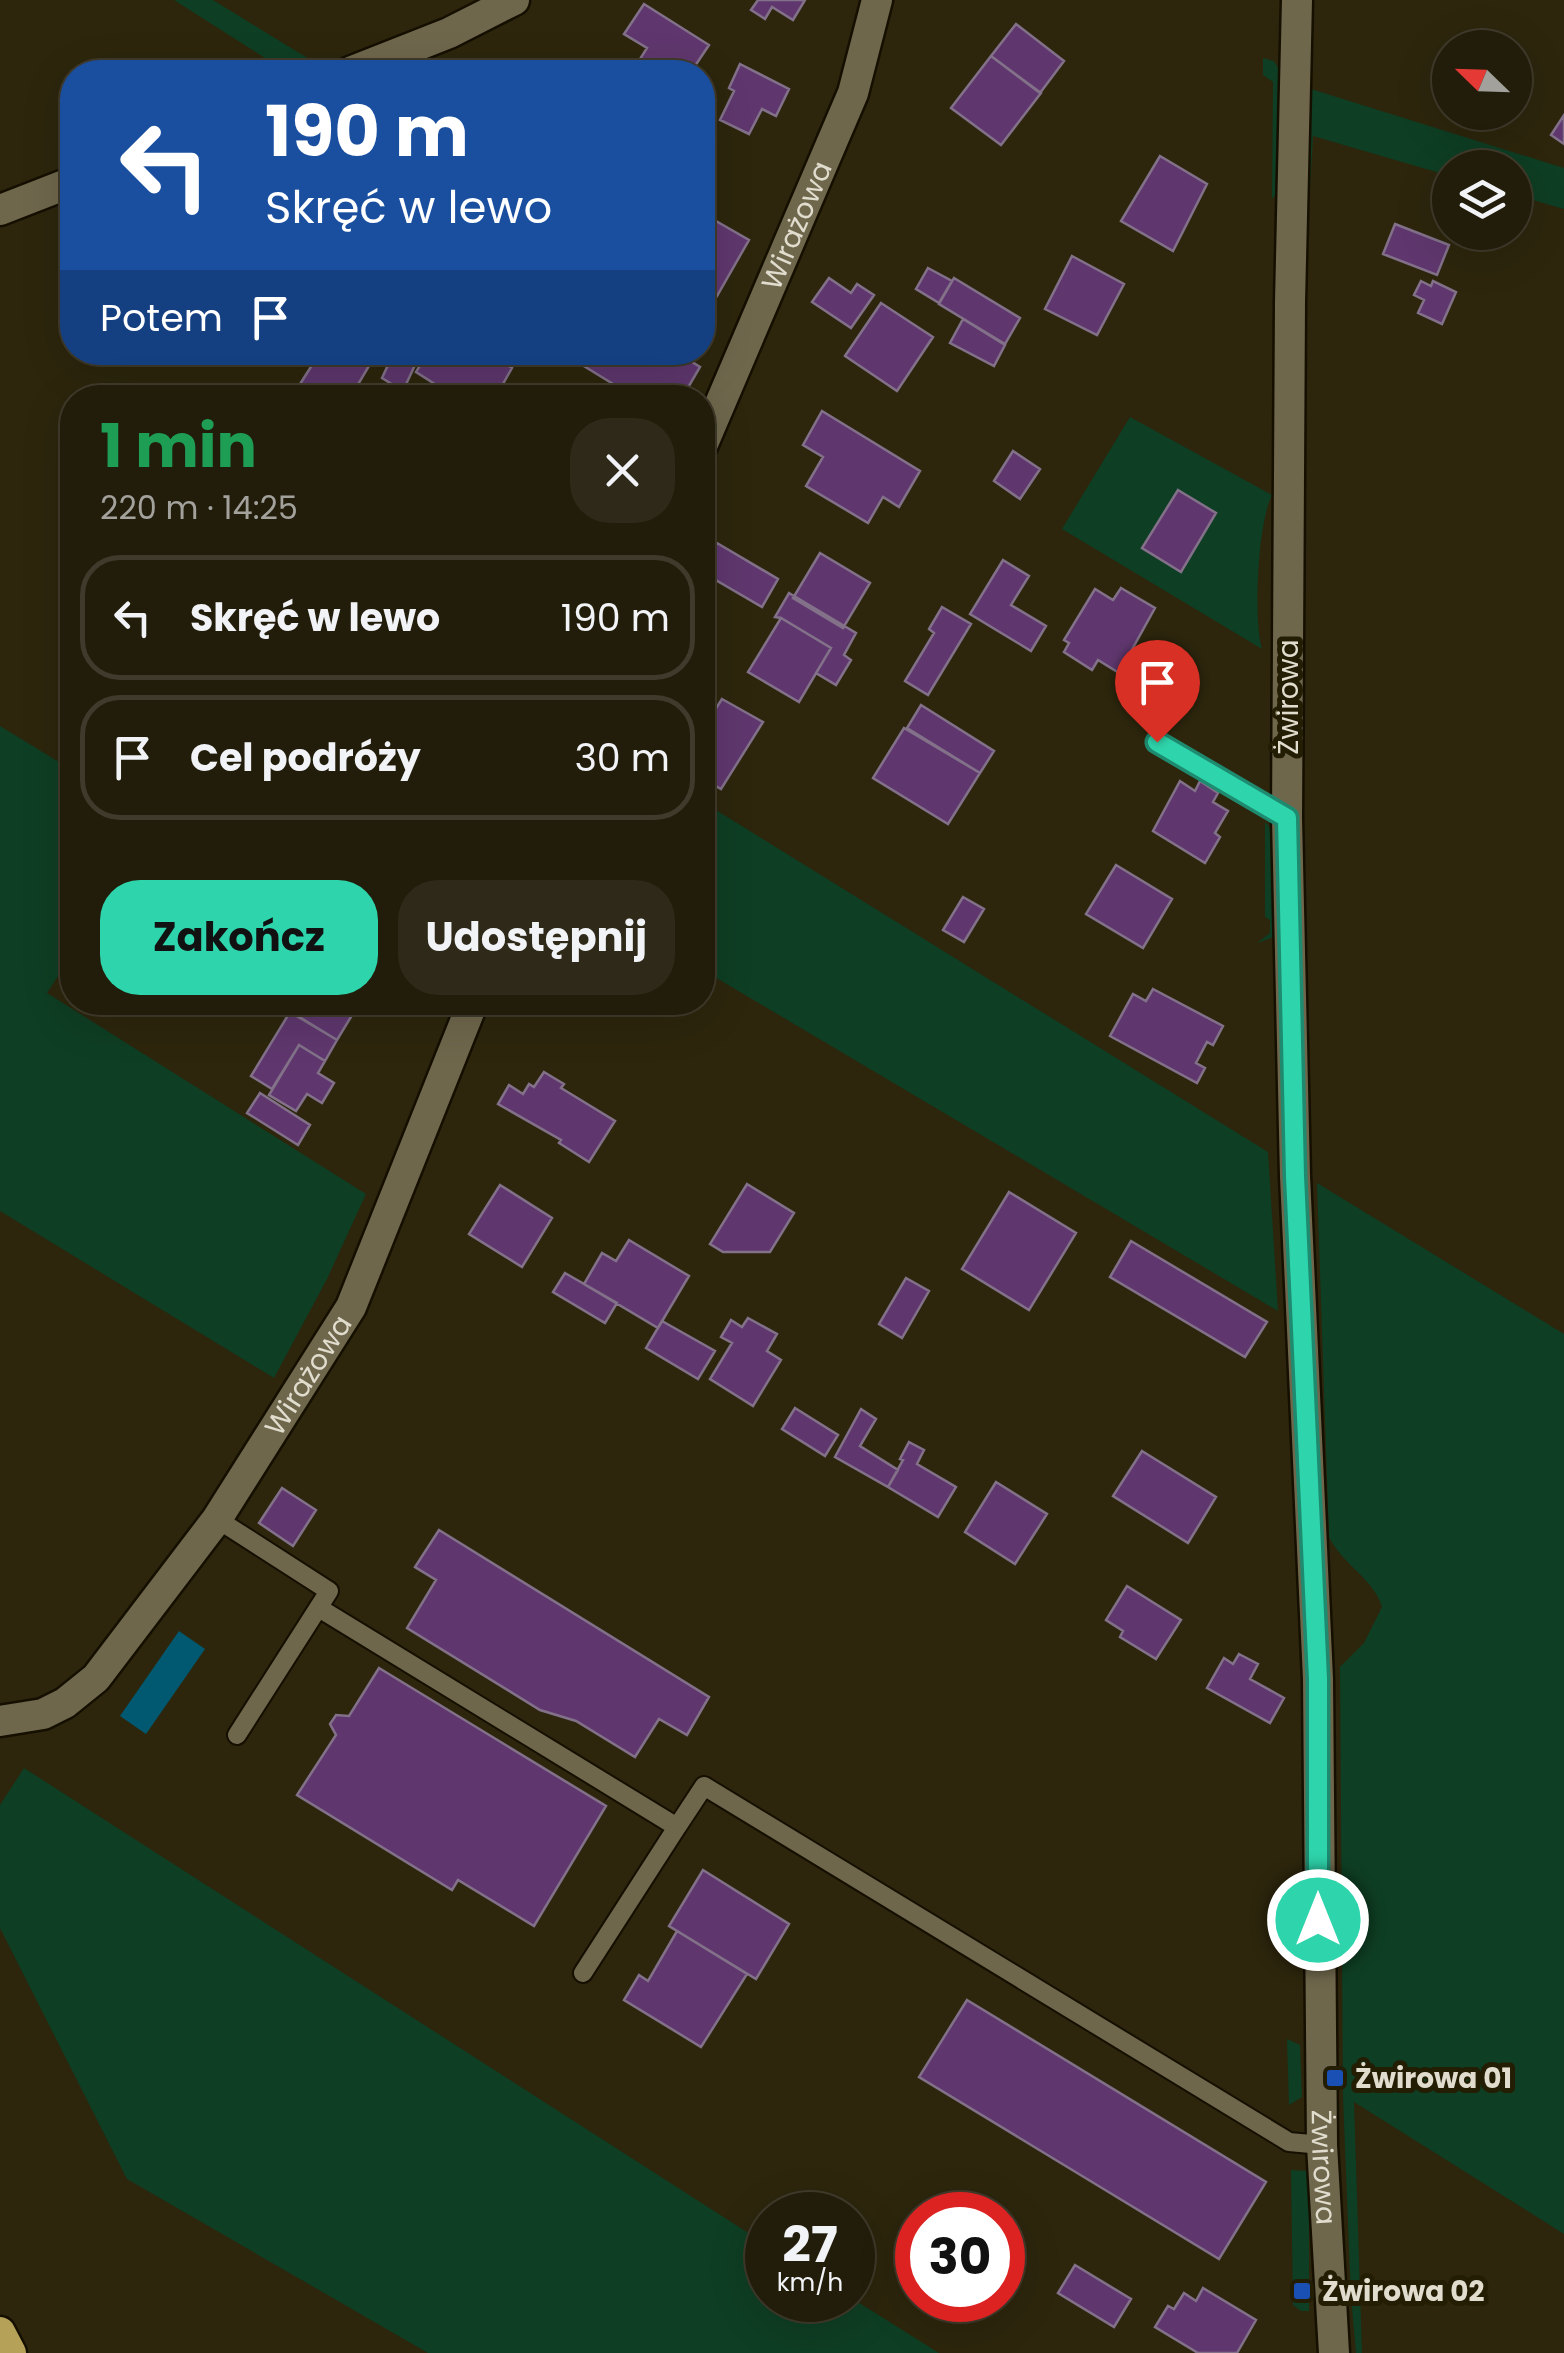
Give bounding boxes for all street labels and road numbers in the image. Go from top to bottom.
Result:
street label: Wirażowa [752,155,841,296]
street label: Żwirowa [1269,639,1308,755]
street label: Wirażowa [255,1307,361,1443]
street label: Żwirowa [1302,2109,1346,2226]

